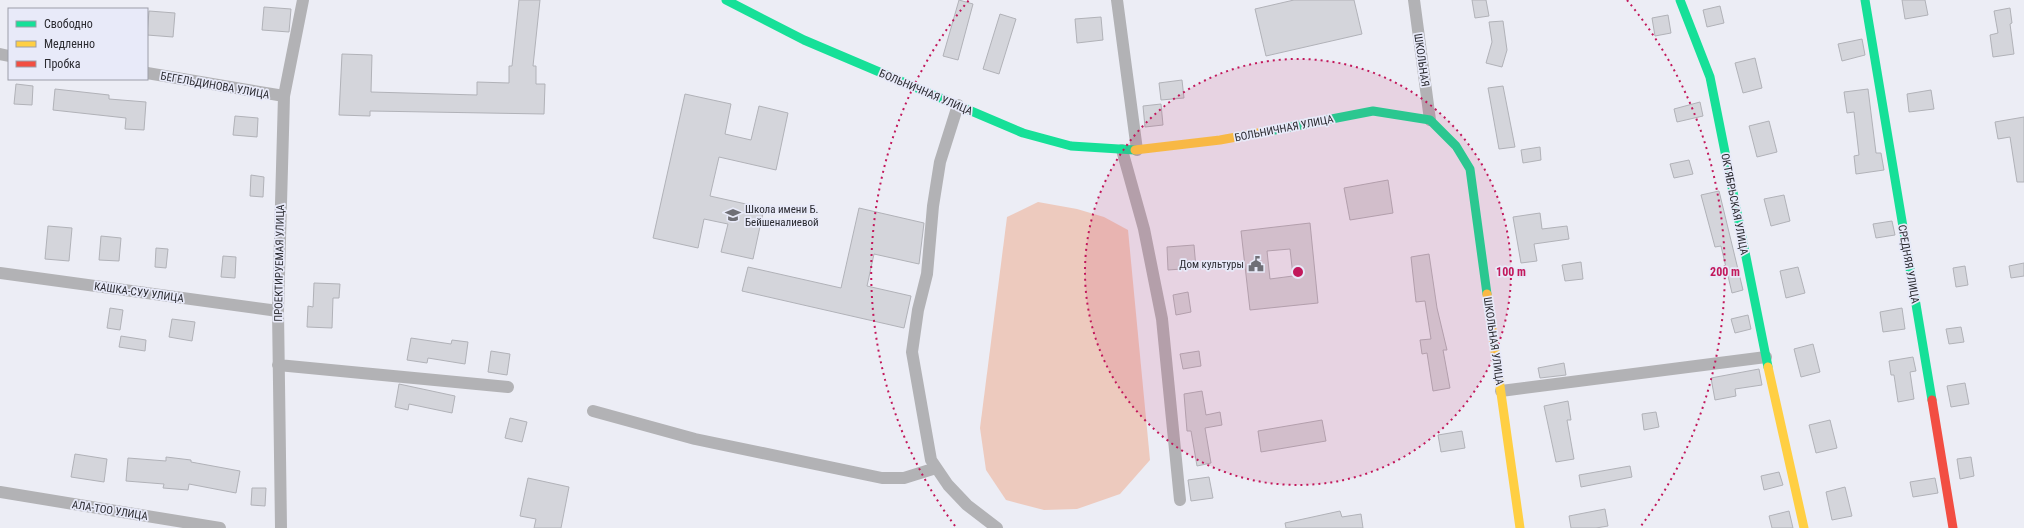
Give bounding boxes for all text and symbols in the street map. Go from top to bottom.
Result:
legend [8,8,148,80]
text: Свободно [44,17,93,31]
street label: ШКОЛЬНАЯ [1411,33,1432,88]
text: Медленно [44,37,95,51]
text: Пробка [44,57,81,71]
street label: БОЛЬНИЧНАЯ УЛИЦА [877,67,975,118]
street label: БЕГЕЛЬДИНОВА УЛИЦА [159,70,271,102]
street label: БОЛЬНИЧНАЯ УЛИЦА [1234,112,1335,144]
street label: ОКТЯБРЬСКАЯ УЛИЦА [1718,152,1751,257]
street label: ПРОЕКТИРУЕМАЯ УЛИЦА [272,203,287,322]
place label: Школа имени Б. Бейшеналиевой [745,203,819,229]
school or university icon: Школа имени Б. Бейшеналиевой [724,206,742,224]
street label: СРЕДНЯЯ УЛИЦА [1895,224,1922,305]
public building icon: Дом культуры [1247,255,1265,273]
place label: Дом культуры [1179,258,1244,271]
centre of rings [1291,265,1305,279]
text: 100 m [1496,265,1526,279]
text: 200 m [1710,265,1740,279]
street label: КАШКА-СУУ УЛИЦА [93,280,185,305]
street label: ШКОЛЬНАЯ УЛИЦА [1481,296,1506,387]
street label: АЛА-ТОО УЛИЦА [71,498,149,523]

